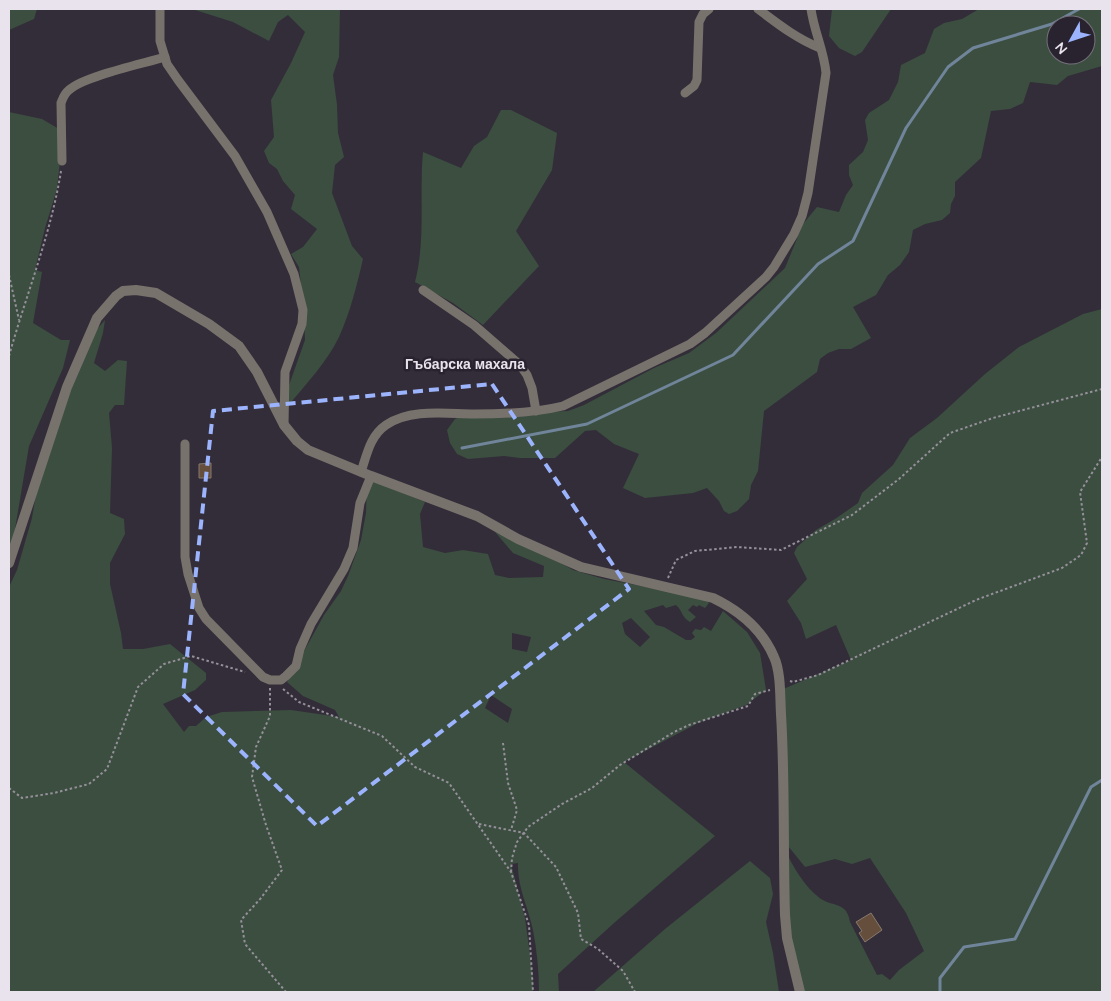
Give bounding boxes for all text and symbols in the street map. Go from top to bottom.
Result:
north arrow [1046,15,1096,65]
text: N [1051,39,1071,58]
district label: Гъбарска махала [405,355,525,373]

